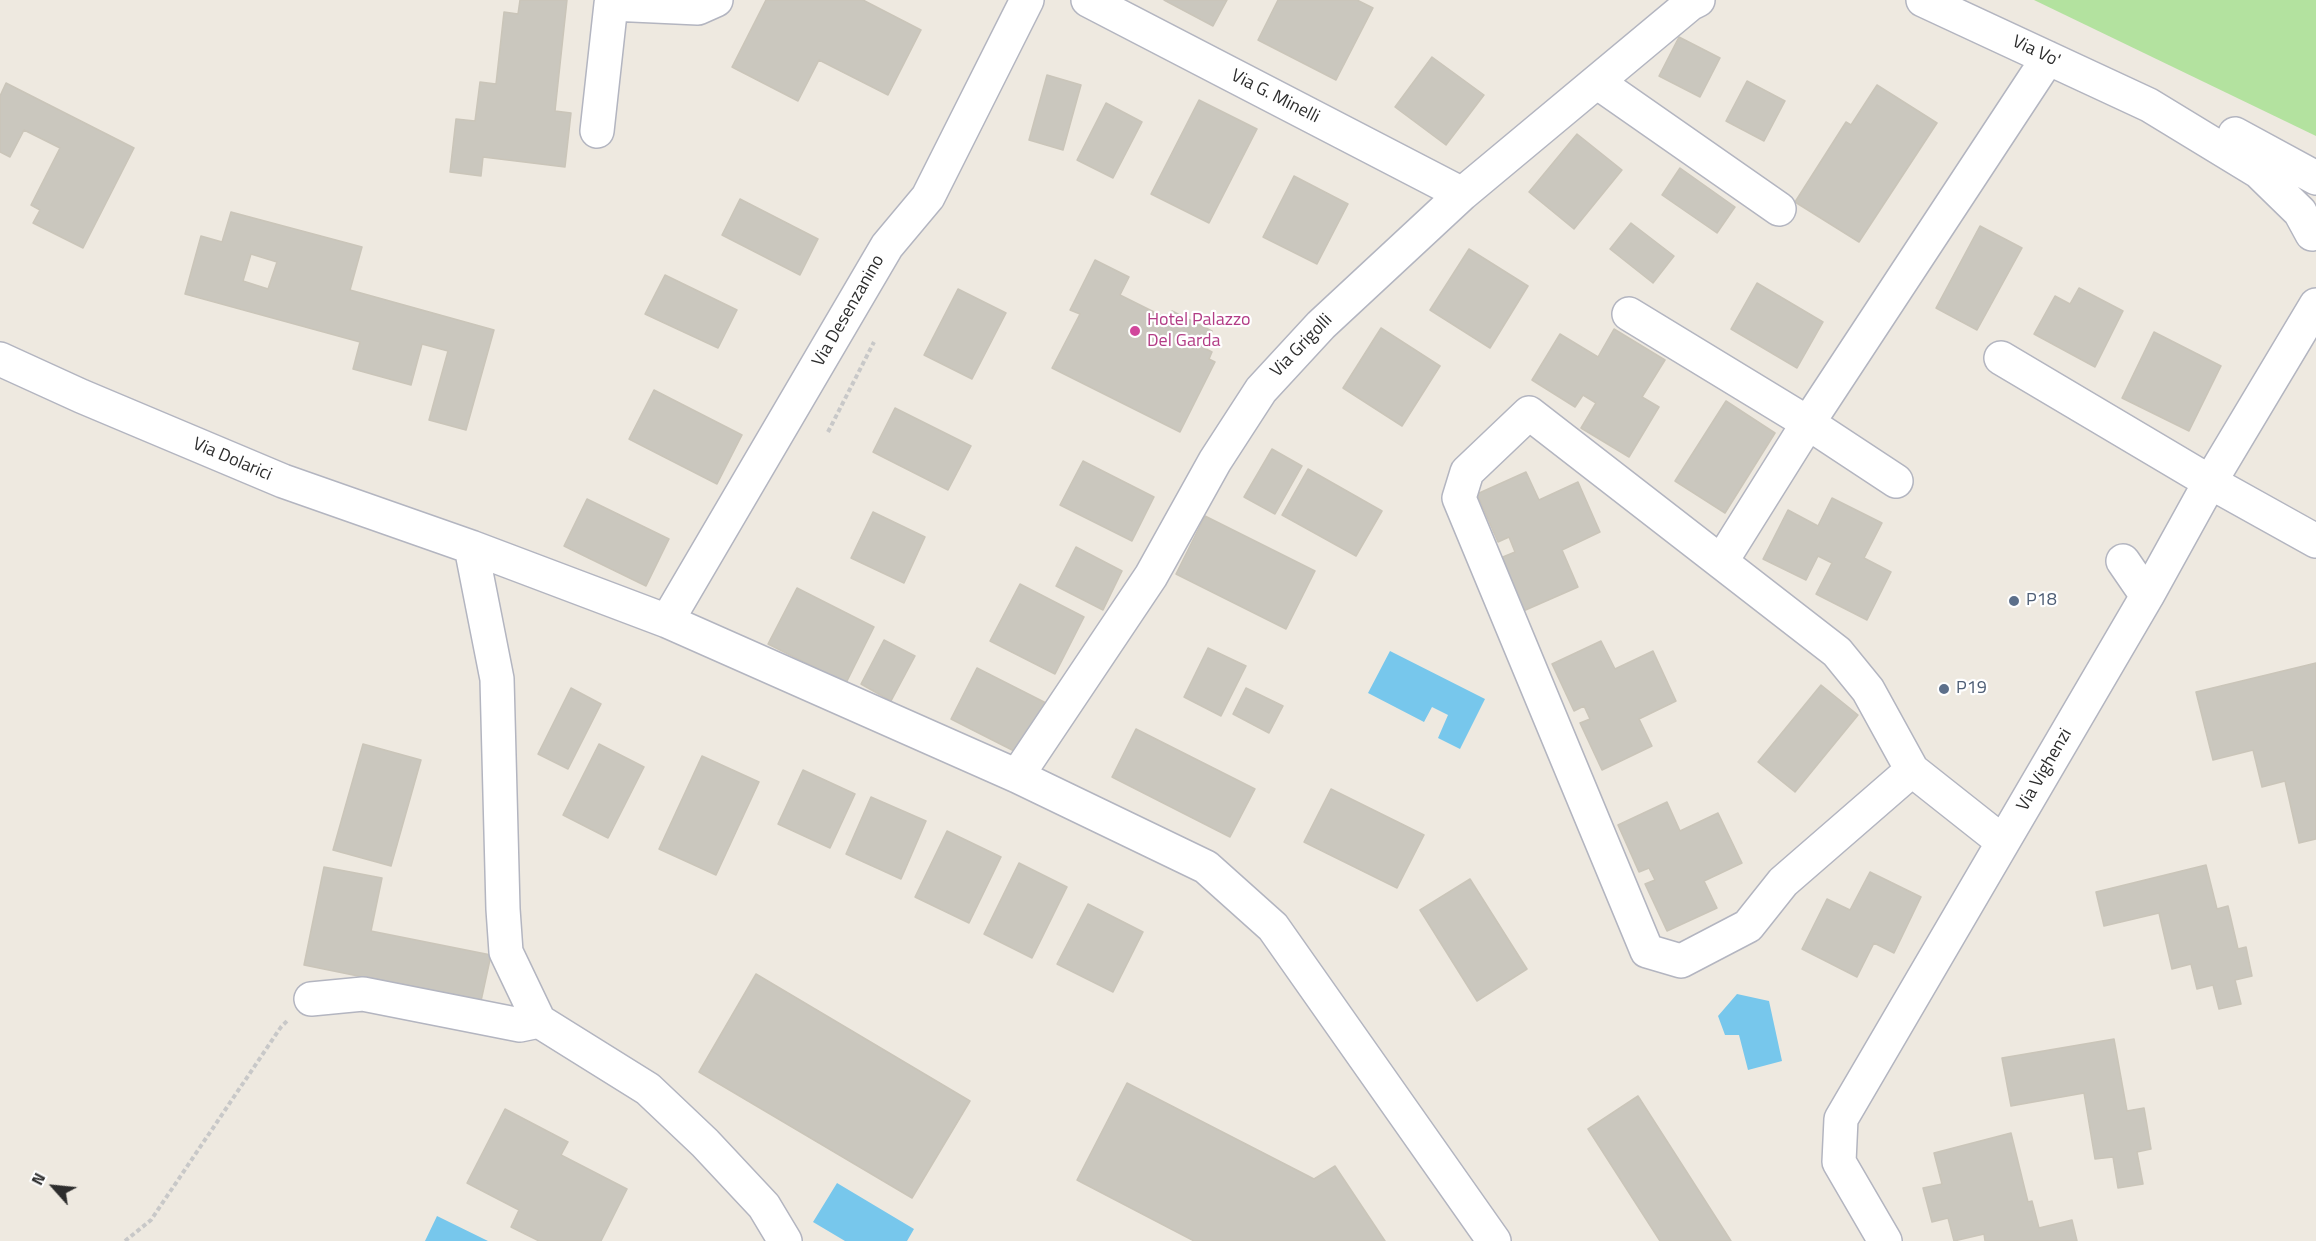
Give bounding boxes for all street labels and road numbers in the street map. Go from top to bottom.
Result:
street label: Via Vo' [2009,32,2063,72]
street label: Via G. Minelli [1227,65,1323,129]
street label: Via Desenzanino [808,251,890,371]
street label: Via Grigolli [1267,310,1337,382]
street label: Via Dolarici [189,434,275,486]
street label: Via Vighenzi [2013,725,2077,815]

